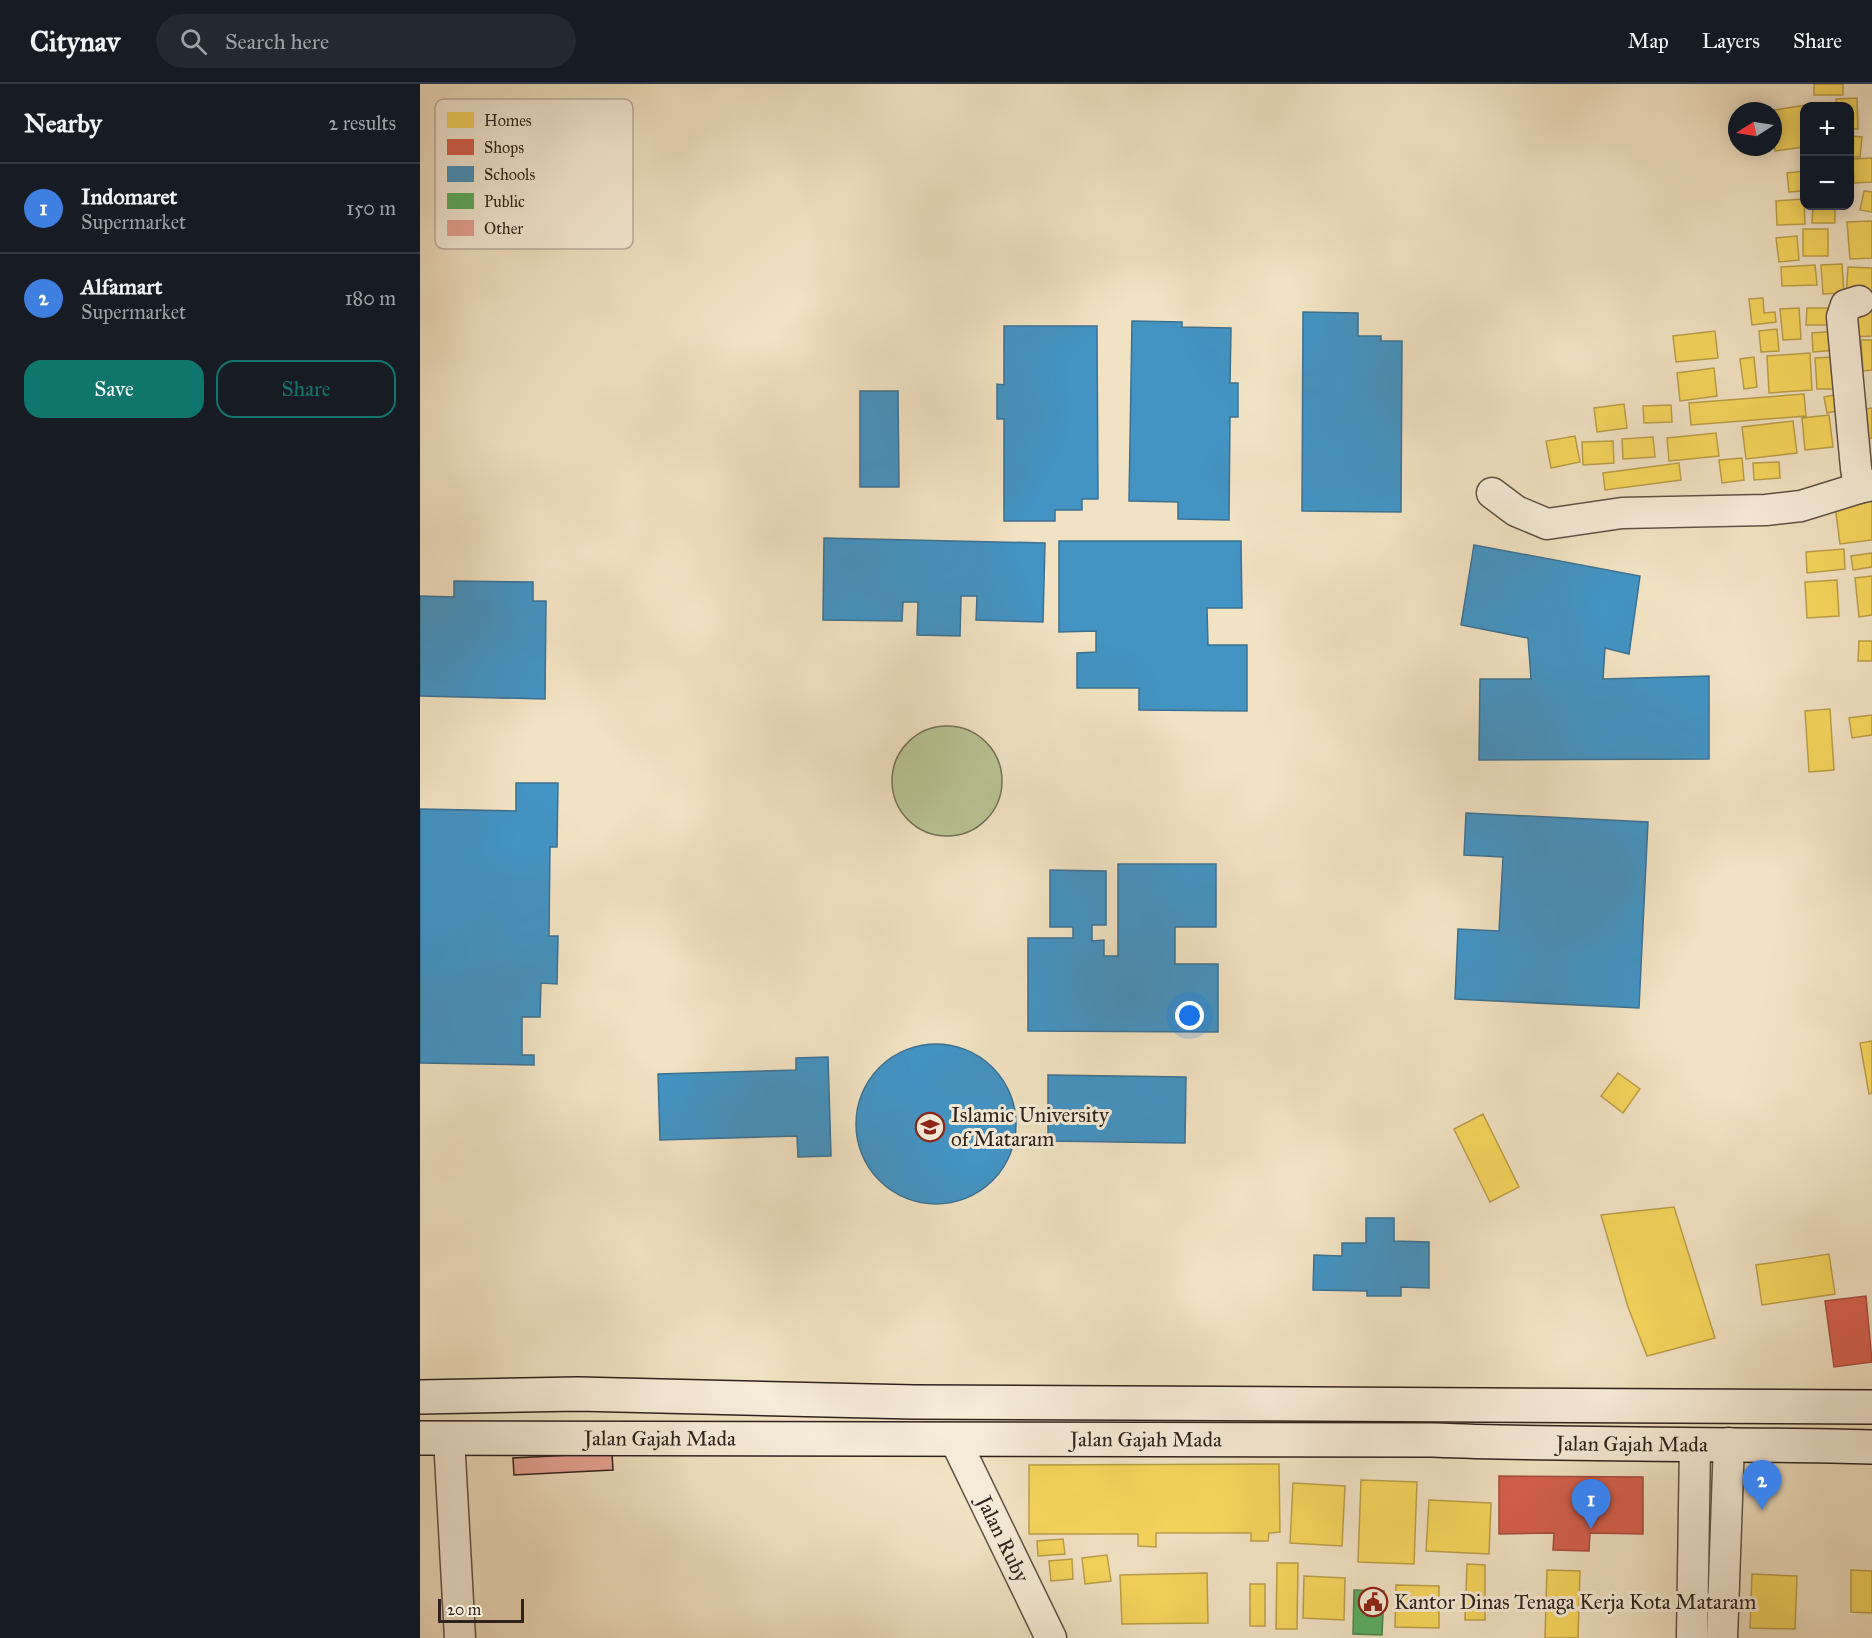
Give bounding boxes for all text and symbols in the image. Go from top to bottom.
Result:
search box [156,14,576,68]
text: Citynav [30,24,120,59]
icon: search [177,25,210,58]
text: Search here [225,28,329,55]
text: Map [1628,28,1669,54]
text: Layers [1702,28,1760,54]
text: Share [1793,28,1842,54]
legend [435,99,633,249]
north arrow [1728,102,1782,156]
map controls [1800,102,1854,210]
button: + [1800,102,1854,156]
text: Nearby [24,107,102,139]
text: 2 results [328,111,396,135]
text: Homes [484,111,532,130]
text: Shops [484,138,524,157]
button: − [1800,156,1854,210]
text: Schools [484,165,535,184]
text: Indomaret [81,183,177,210]
text: Public [484,192,525,211]
text: 1 [40,196,47,220]
text: 150 m [346,196,396,220]
text: Supermarket [81,210,186,234]
text: Other [484,219,523,238]
text: Alfamart [81,273,162,300]
text: 2 [39,286,48,310]
text: 180 m [345,286,396,310]
text: Supermarket [81,300,186,324]
button: Save [24,360,204,418]
button: Share [216,360,396,418]
your location [1175,1001,1204,1030]
place label: Islamic University of Mataram [951,1102,1110,1152]
school or university icon: Islamic University of Mataram [914,1111,946,1143]
street label: Jalan Gajah Mada [582,1425,736,1452]
street label: Jalan Gajah Mada [1068,1426,1222,1453]
street label: Jalan Gajah Mada [1554,1430,1708,1458]
pin: 2 [1742,1460,1782,1510]
pin: 1 [1572,1480,1610,1529]
street label: Jalan Ruby [970,1490,1035,1587]
public building icon: Kantor Dinas Tenaga Kerja Kota Mataram [1357,1586,1389,1618]
place label: Kantor Dinas Tenaga Kerja Kota Mataram [1394,1589,1757,1615]
scale bar [438,1596,524,1624]
text: 20 m [447,1600,481,1619]

